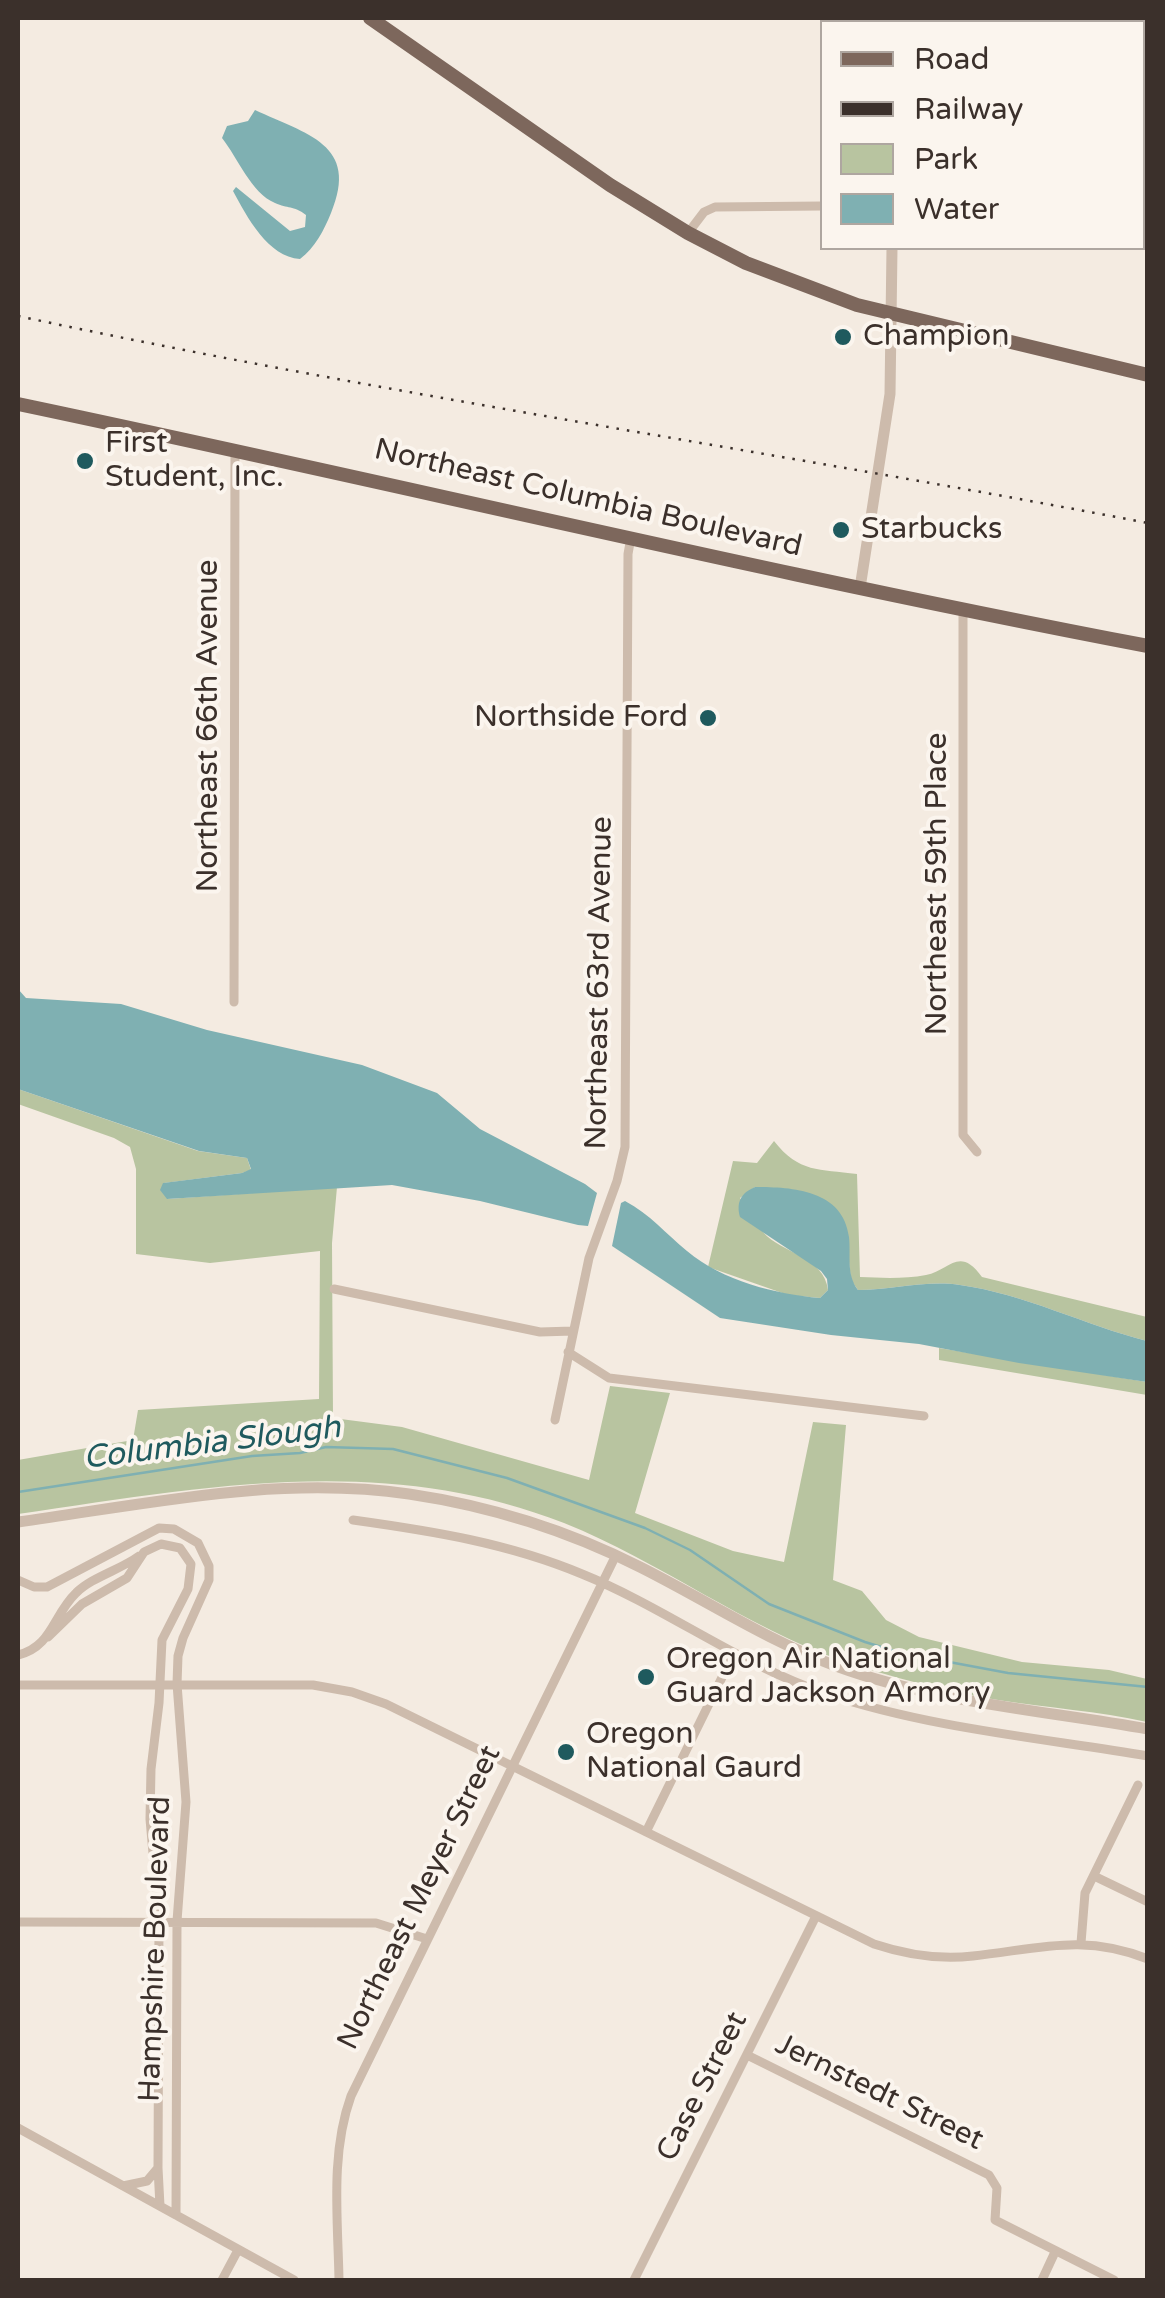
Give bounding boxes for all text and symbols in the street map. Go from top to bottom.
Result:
legend [820,20,1145,250]
text: Road [914,41,989,78]
text: Railway [914,91,1023,128]
text: Park [914,141,978,178]
text: Water [914,191,999,228]
place label: Champion [863,319,1009,355]
marker: Champion [832,326,854,348]
place label: First Student, Inc. [105,426,284,496]
street label: Northeast Columbia Boulevard [371,432,805,566]
marker: First Student, Inc. [74,450,96,472]
place label: Starbucks [861,512,1002,548]
marker: Starbucks [830,519,852,541]
street label: Northeast 66th Avenue [191,559,227,893]
place label: Northside Ford [474,700,688,736]
marker: Northside Ford [697,707,719,729]
street label: Northeast 59th Place [920,733,956,1035]
street label: Northeast 63rd Avenue [579,816,621,1150]
water label: Columbia Slough [81,1409,343,1479]
place label: Oregon Air National Guard Jackson Armory [666,1642,990,1712]
marker: Oregon Air National Guard Jackson Armory [635,1666,657,1688]
place label: Oregon National Gaurd [586,1717,802,1788]
street label: Northeast Meyer Street [331,1740,509,2056]
marker: Oregon National Gaurd [555,1741,577,1763]
street label: Hampshire Boulevard [133,1795,179,2103]
street label: Case Street [650,2006,756,2168]
street label: Jernstedt Street [769,2027,989,2159]

